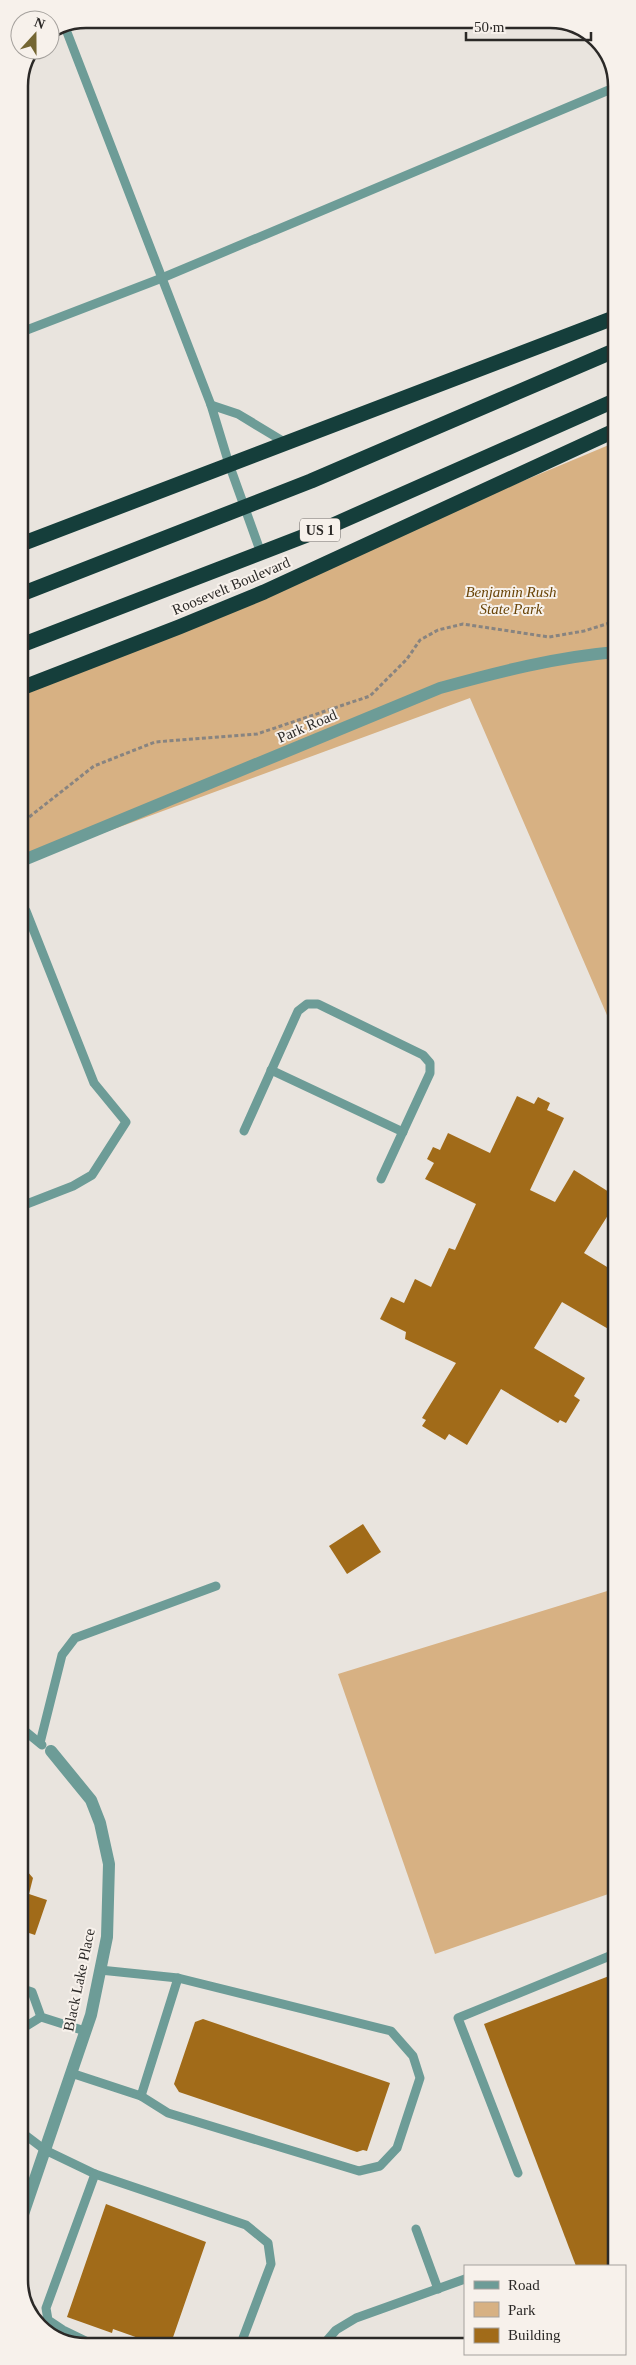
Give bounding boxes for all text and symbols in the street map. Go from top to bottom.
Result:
north arrow [10,10,60,60]
scale bar [466,10,591,42]
text: N [32,15,47,32]
text: 50 m [474,19,505,35]
road number: US 1 [300,518,340,542]
street label: Roosevelt Boulevard [170,554,293,618]
park label: Benjamin Rush State Park [465,584,557,617]
street label: Park Road [275,706,340,746]
street label: Black Lake Place [60,1927,98,2033]
legend [464,2265,626,2355]
text: Road [508,2277,540,2293]
text: Park [508,2302,536,2318]
text: Building [508,2327,561,2343]

